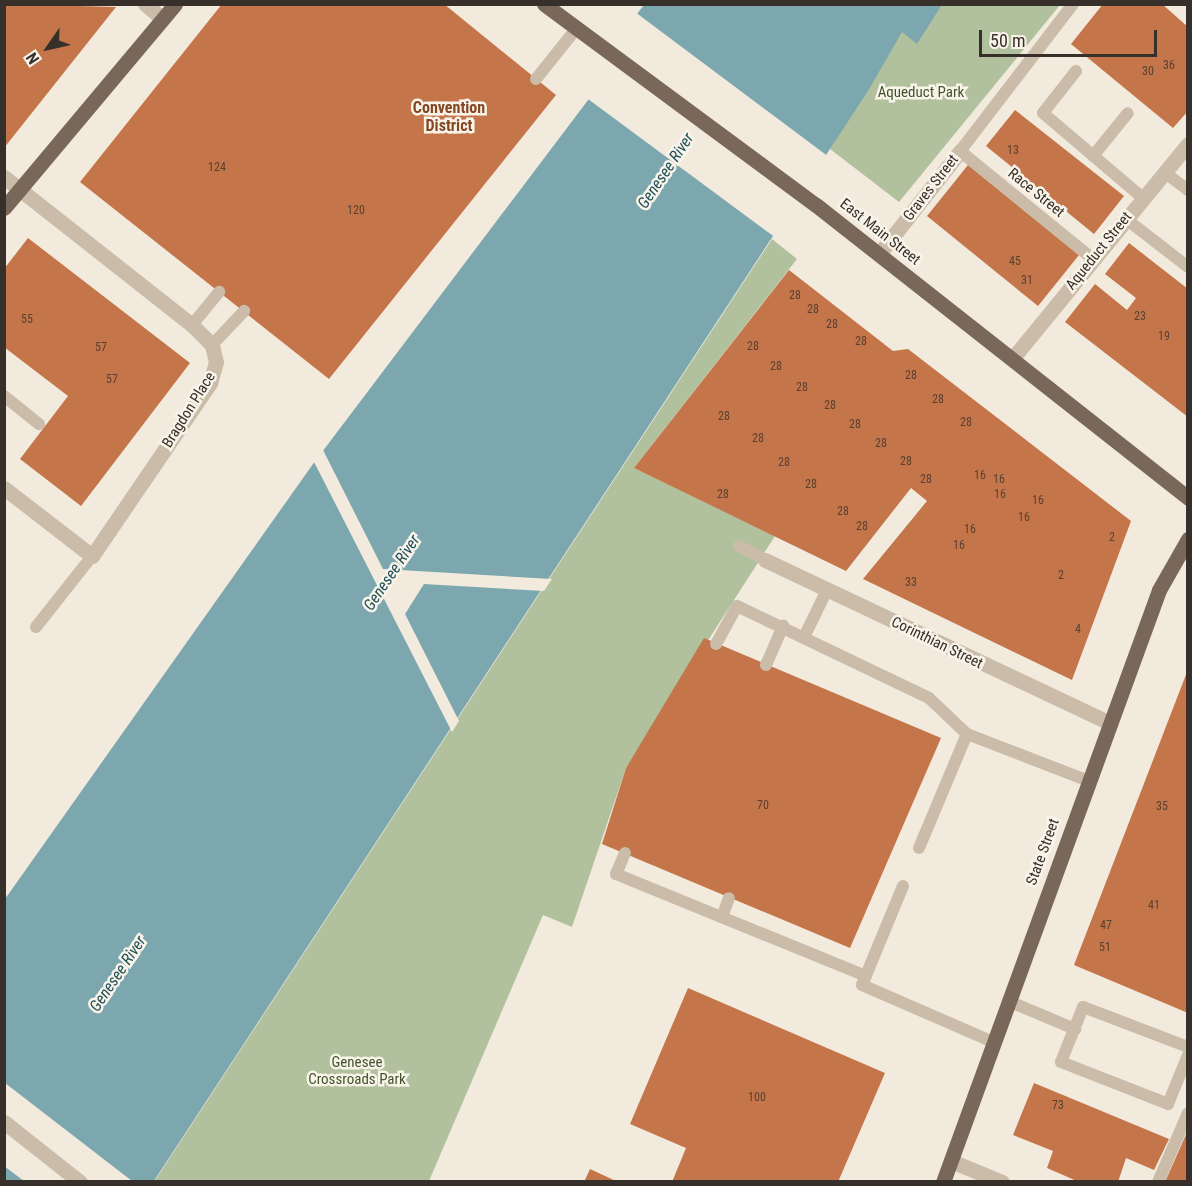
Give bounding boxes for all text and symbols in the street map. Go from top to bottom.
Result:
north arrow [18,18,78,78]
scale bar [982,18,1160,56]
text: 50 m [990,30,1025,51]
text: N [22,49,43,68]
house number: 36 [1163,59,1175,73]
house number: 30 [1142,65,1154,79]
park label: Aqueduct Park [878,84,964,102]
district label: Convention District [413,98,485,136]
water label: Genesee River [634,130,698,212]
house number: 13 [1007,144,1019,158]
street label: Graves Street [900,151,962,225]
house number: 124 [208,161,226,175]
street label: Race Street [1004,165,1068,221]
street label: East Main Street [836,195,924,269]
house number: 120 [347,204,365,218]
street label: Aqueduct Street [1062,208,1136,294]
house number: 45 [1009,255,1021,269]
house number: 31 [1021,274,1033,288]
house number: 28 [789,289,801,303]
house number: 28 [807,303,819,317]
house number: 23 [1134,310,1146,324]
house number: 55 [21,313,33,327]
house number: 28 [826,318,838,332]
house number: 19 [1158,330,1170,344]
house number: 28 [855,335,867,349]
house number: 28 [747,340,759,354]
house number: 57 [95,341,107,355]
house number: 28 [770,360,782,374]
street label: Bragdon Place [159,369,219,451]
house number: 28 [905,369,917,383]
house number: 57 [106,373,118,387]
house number: 28 [796,381,808,395]
house number: 28 [932,393,944,407]
house number: 28 [824,399,836,413]
house number: 28 [718,410,730,424]
house number: 28 [960,416,972,430]
house number: 28 [849,418,861,432]
house number: 28 [752,432,764,446]
house number: 28 [875,437,887,451]
house number: 28 [900,455,912,469]
house number: 28 [778,456,790,470]
house number: 16 [974,469,986,483]
house number: 28 [920,473,932,487]
house number: 16 [993,473,1005,487]
house number: 28 [805,478,817,492]
house number: 28 [717,488,729,502]
house number: 16 [994,488,1006,502]
house number: 16 [1032,494,1044,508]
house number: 28 [837,505,849,519]
house number: 16 [1018,511,1030,525]
house number: 28 [856,520,868,534]
house number: 16 [964,523,976,537]
house number: 2 [1109,531,1115,545]
water label: Genesee River [360,532,424,614]
house number: 16 [953,539,965,553]
house number: 2 [1058,569,1064,583]
house number: 33 [905,576,917,590]
street label: Corinthian Street [888,613,986,673]
house number: 4 [1075,623,1081,637]
house number: 70 [757,799,769,813]
house number: 35 [1156,800,1168,814]
street label: State Street [1023,816,1063,888]
house number: 41 [1148,899,1160,913]
house number: 47 [1100,919,1112,933]
water label: Genesee River [86,933,150,1015]
house number: 51 [1099,941,1111,955]
park label: Genesee Crossroads Park [308,1053,406,1088]
house number: 100 [748,1091,766,1105]
house number: 73 [1052,1099,1064,1113]

